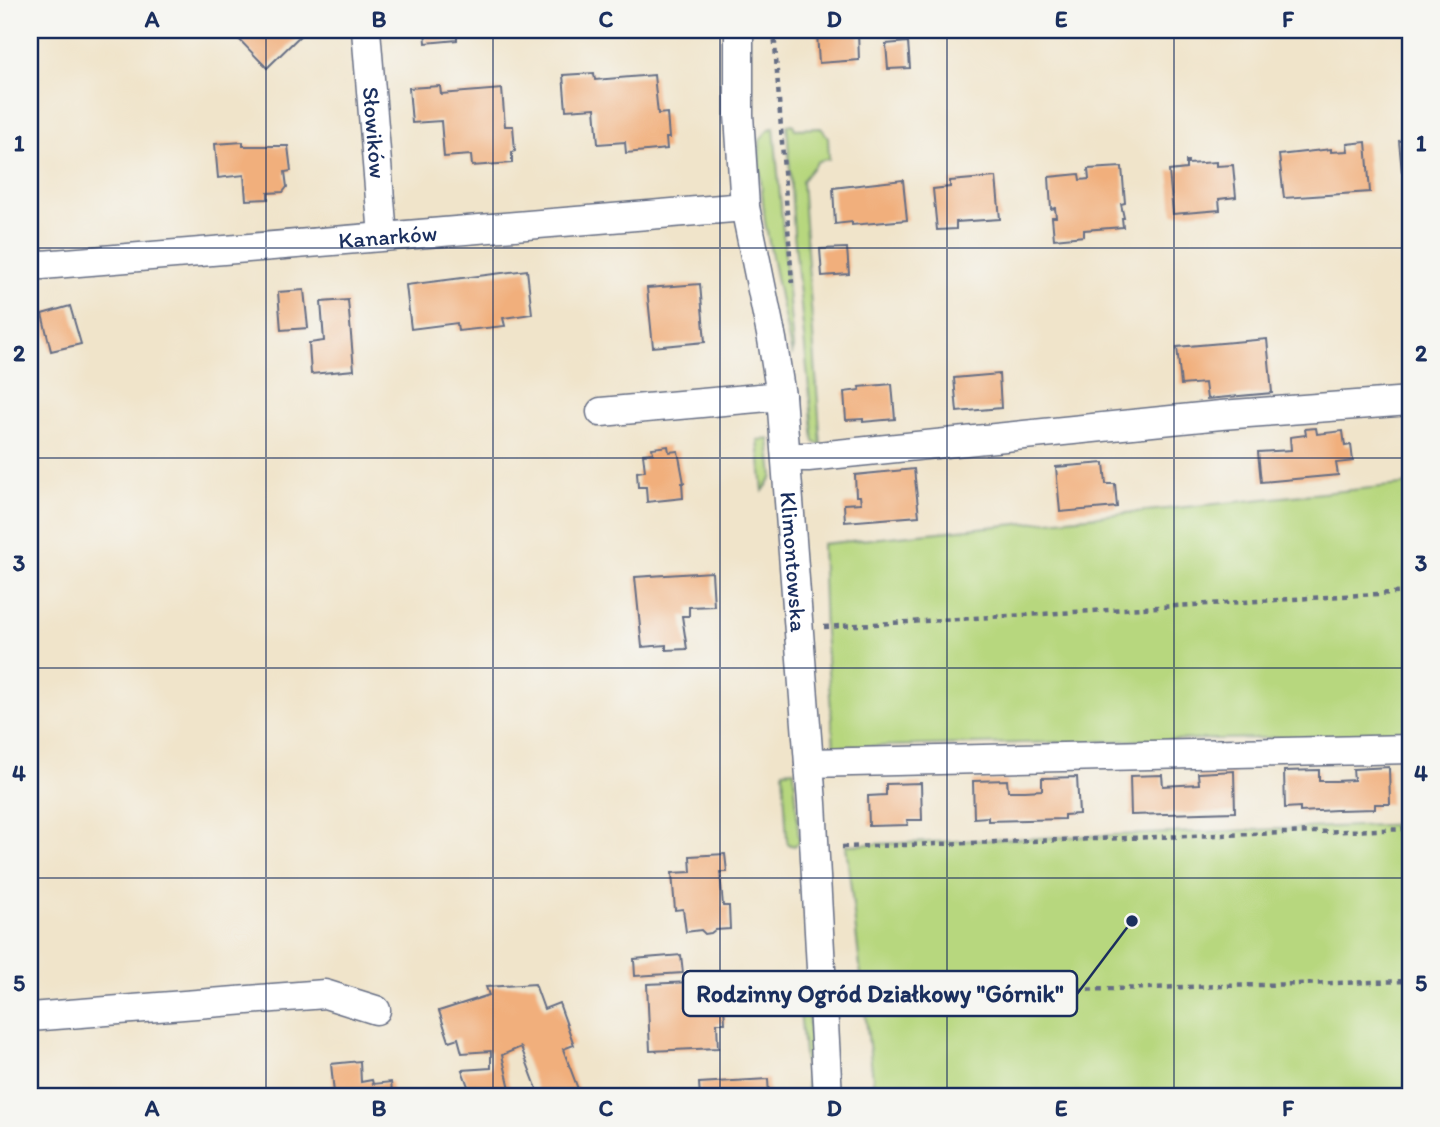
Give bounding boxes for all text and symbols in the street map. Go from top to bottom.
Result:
text: A [144,5,160,33]
text: B [372,5,387,33]
text: C [599,5,614,33]
text: D [826,5,842,33]
text: E [1055,5,1068,33]
text: F [1282,5,1295,33]
street label: Słowików [357,86,392,180]
text: 1 [14,129,25,157]
text: 1 [1416,129,1427,157]
street label: Kanarków [337,218,438,255]
text: 2 [13,339,26,367]
text: 2 [1415,339,1428,367]
street label: Klimontowska [774,491,813,633]
text: 3 [13,549,26,577]
text: 3 [1415,549,1428,577]
text: 4 [12,759,26,787]
text: 4 [1414,759,1428,787]
text: 5 [13,969,25,997]
text: 5 [1415,969,1427,997]
callout: Rodzinny Ogród Działkowy "Górnik" [683,971,1077,1016]
text: Rodzinny Ogród Działkowy "Górnik" [696,979,1064,1009]
text: A [144,1094,160,1122]
text: B [372,1094,387,1122]
text: C [599,1094,614,1122]
text: D [826,1094,842,1122]
text: E [1055,1094,1068,1122]
text: F [1282,1094,1295,1122]

